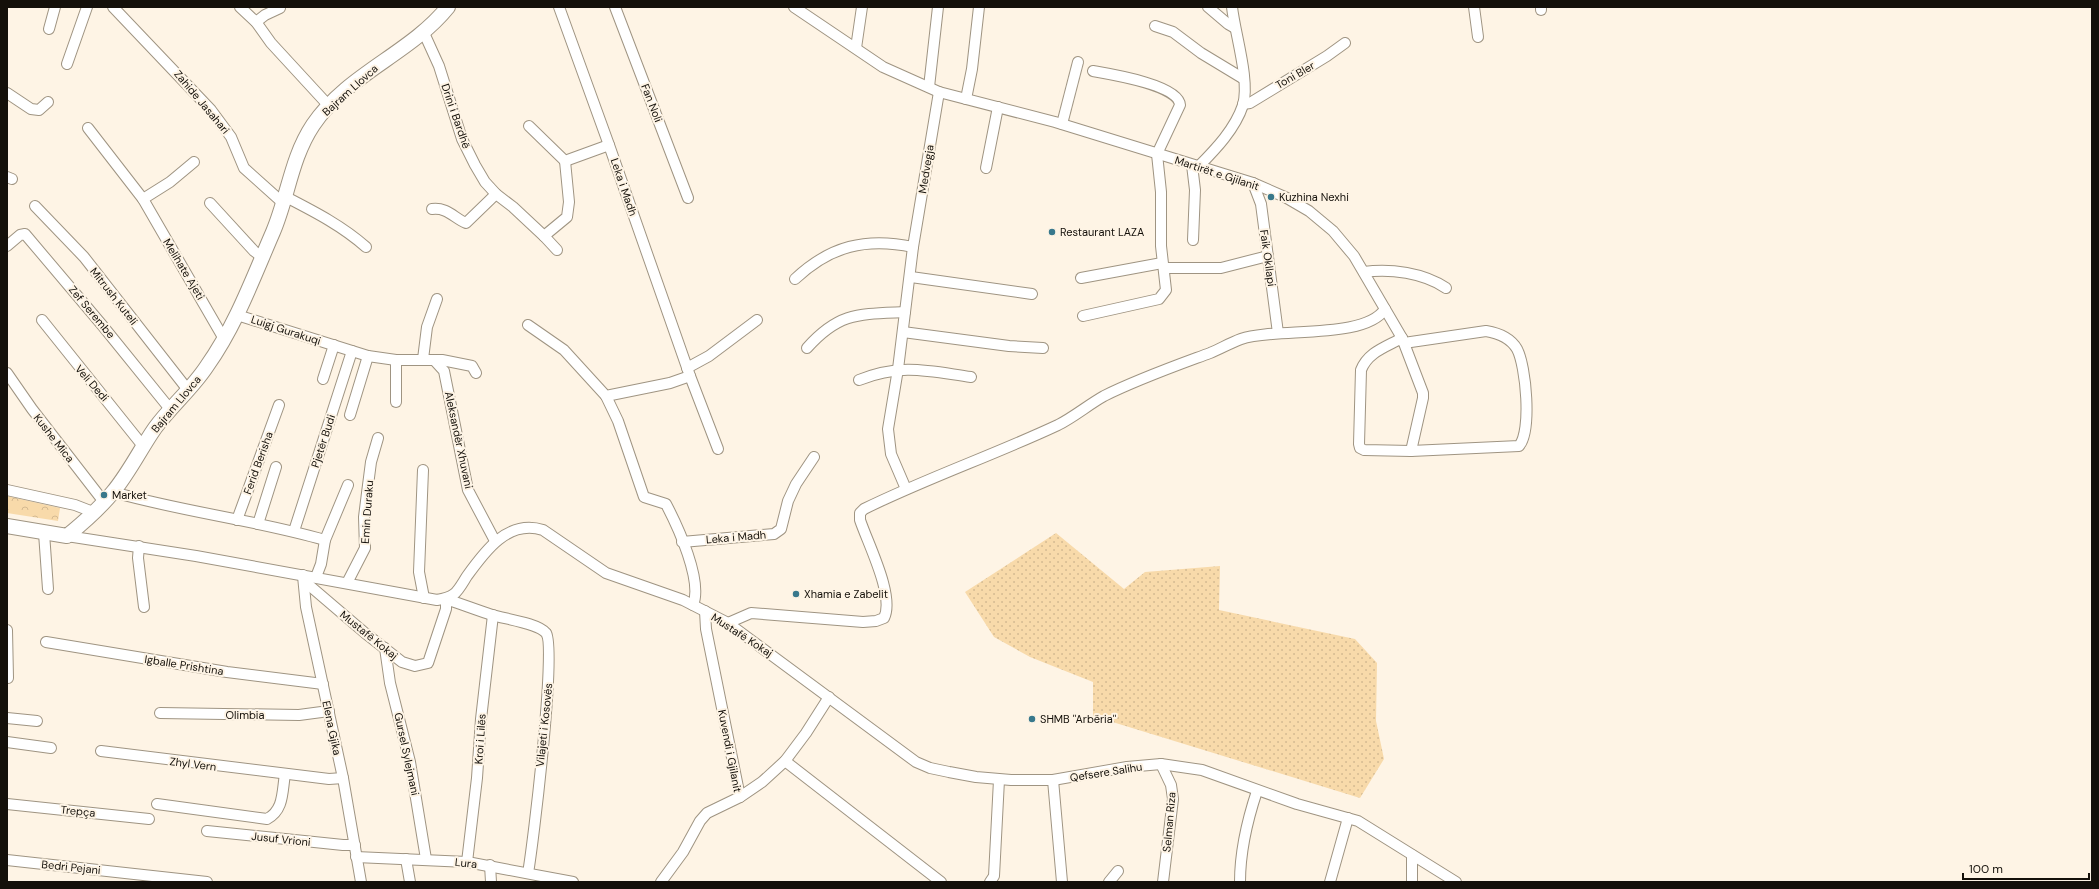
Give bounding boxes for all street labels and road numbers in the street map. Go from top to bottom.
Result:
street label: Toni Bler [1273,58,1317,92]
street label: Bajram Llovca [319,61,381,119]
street label: Zahide Jasahari [171,67,233,137]
street label: Drini i Bardhë [438,82,474,150]
street label: Fan Noli [638,82,666,124]
street label: Medvegja [915,144,937,194]
street label: Martirët e Gjilanit [1173,153,1261,193]
street label: Leka i Madh [608,156,640,218]
street label: Faik Okllapi [1257,229,1279,287]
street label: Melihate Ajeti [160,236,208,302]
street label: Mitrush Kuteli [87,264,141,328]
street label: Zef Serembe [66,283,118,341]
street label: Luigj Gurakuqi [249,312,323,348]
street label: Veli Dedi [72,362,112,404]
street label: Bajram Llovca [148,373,204,435]
street label: Aleksandër Xhuvani [442,390,476,490]
street label: Kushe Mica [31,411,77,465]
street label: Pjetër Budi [308,413,338,469]
street label: Ferid Berisha [240,430,276,496]
street label: Emin Duraku [358,480,376,544]
street label: Leka i Madh [705,527,767,547]
street label: Mustafë Kokaj [337,607,401,663]
street label: Mustafë Kokaj [709,610,775,660]
street label: Igballe Prishtina [143,652,225,678]
street label: Vilajeti i Kosovës [533,682,555,768]
street label: Elena Gjika [319,700,345,757]
street label: Olimbia [226,708,264,722]
street label: Kuvendi i Gjilanit [715,708,745,794]
street label: Gursel Sylejmani [391,711,423,797]
street label: Kroi i Lilës [471,713,489,765]
street label: Zhyl Vern [169,754,217,774]
street label: Qefsere Salihu [1069,759,1143,785]
street label: Selman Riza [1159,791,1179,853]
street label: Trepça [60,802,96,820]
street label: Jusuf Vrioni [251,829,311,849]
street label: Lura [454,855,478,871]
street label: Bedri Pejani [41,857,101,877]

